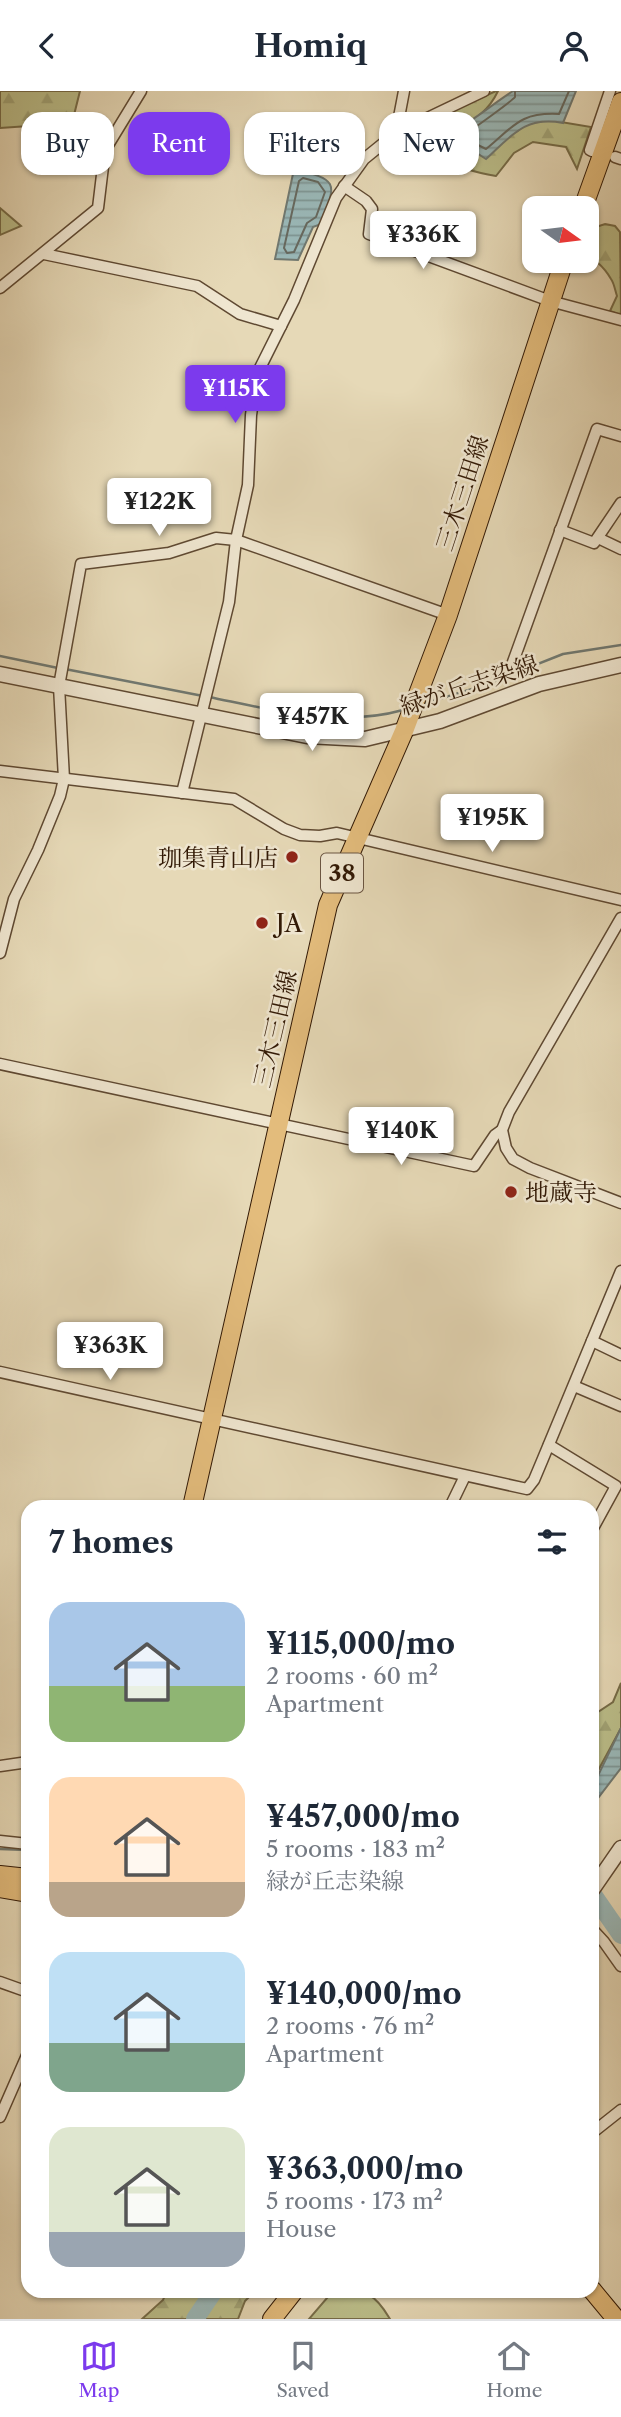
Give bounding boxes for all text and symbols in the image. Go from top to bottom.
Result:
text: Homiq [254,26,367,65]
icon: back [28,27,66,65]
icon: person [555,27,593,65]
chip: Buy [21,112,114,175]
chip: Rent [128,112,230,175]
chip: Filters [244,112,365,175]
chip: New [379,112,479,175]
north arrow [522,196,598,273]
map controls [522,196,599,273]
pin: ¥336K [374,211,472,271]
text: ¥336K [386,220,460,248]
pin: ¥115K [186,365,284,425]
text: ¥115K [201,374,269,402]
street label: 三木三田線 [430,431,494,555]
pin: ¥122K [110,479,208,538]
text: ¥122K [123,487,195,515]
street label: 緑が丘志染線 [396,649,542,721]
pin: ¥457K [263,693,361,753]
text: ¥457K [276,702,348,730]
pin: ¥195K [443,795,541,854]
text: ¥195K [457,803,527,831]
place label: 珈集青山店 [158,843,278,872]
marker: 珈集青山店 [284,849,300,865]
road number: 38 [321,853,363,893]
place label: JA [272,909,304,938]
marker: JA [254,915,270,931]
street label: 三木三田線 [247,967,303,1091]
pin: ¥140K [352,1107,450,1167]
text: ¥140K [365,1116,437,1144]
place label: 地蔵寺 [525,1178,597,1207]
marker: 地蔵寺 [503,1184,519,1200]
pin: ¥363K [61,1323,159,1382]
text: ¥363K [73,1331,147,1359]
icon: filters [533,1523,571,1561]
text: 7 homes [49,1524,174,1561]
text: ¥115,000/mo [266,1625,455,1662]
icon: home [105,1630,189,1714]
text: 2 rooms · 60 m² [266,1662,438,1690]
text: Apartment [266,1690,384,1718]
text: ¥457,000/mo [266,1798,460,1835]
icon: home [105,1805,189,1889]
text: 5 rooms · 183 m² [266,1835,445,1863]
text: 緑が丘志染線 [266,1867,404,1895]
text: ¥140,000/mo [266,1975,462,2012]
icon: home [105,1980,189,2064]
text: 2 rooms · 76 m² [266,2012,434,2040]
text: Apartment [266,2040,384,2068]
text: ¥363,000/mo [266,2150,463,2187]
icon: home [105,2155,189,2239]
text: 5 rooms · 173 m² [266,2187,443,2215]
text: House [266,2215,336,2243]
tab: Map [79,2337,119,2402]
tab: Saved [277,2337,329,2402]
tab: Home [487,2337,542,2402]

